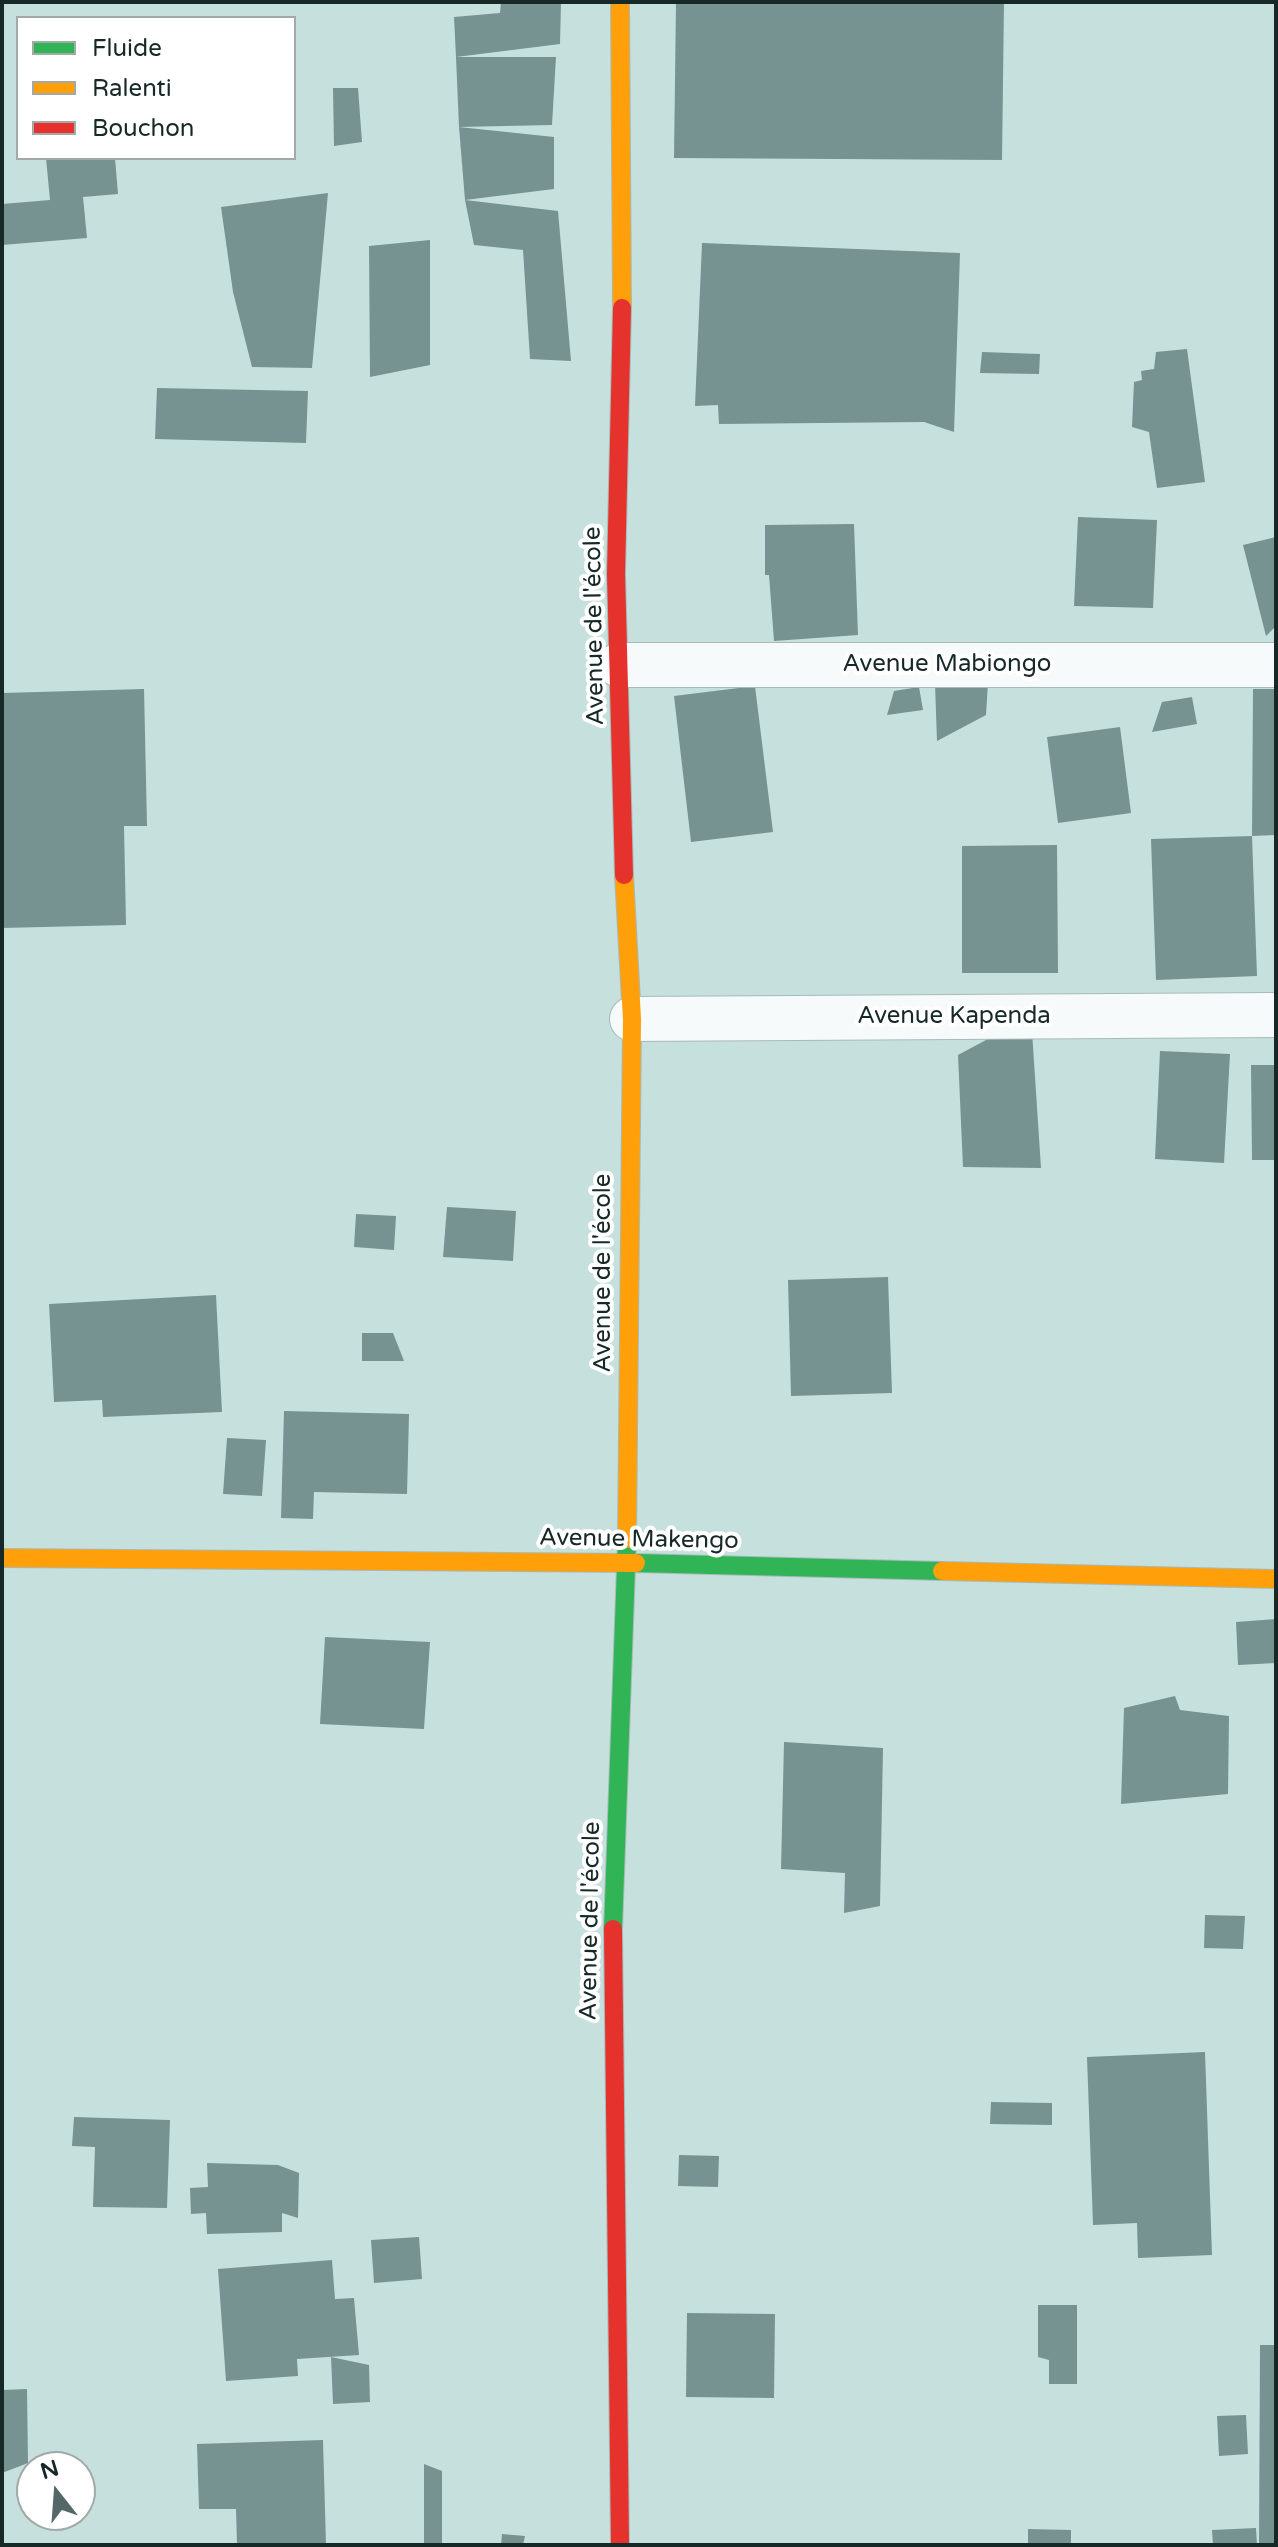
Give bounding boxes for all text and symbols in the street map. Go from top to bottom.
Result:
legend [16,16,296,160]
text: Fluide [92,34,162,63]
text: Ralenti [92,74,172,103]
text: Bouchon [92,114,194,143]
street label: Avenue de l'école [579,526,611,726]
street label: Avenue Mabiongo [843,651,1051,679]
street label: Avenue Kapenda [857,1003,1051,1031]
street label: Avenue de l'école [590,1174,618,1372]
street label: Avenue Makengo [539,1524,739,1556]
street label: Avenue de l'école [575,1821,607,2021]
north arrow [16,2451,96,2531]
text: N [37,2455,62,2485]

